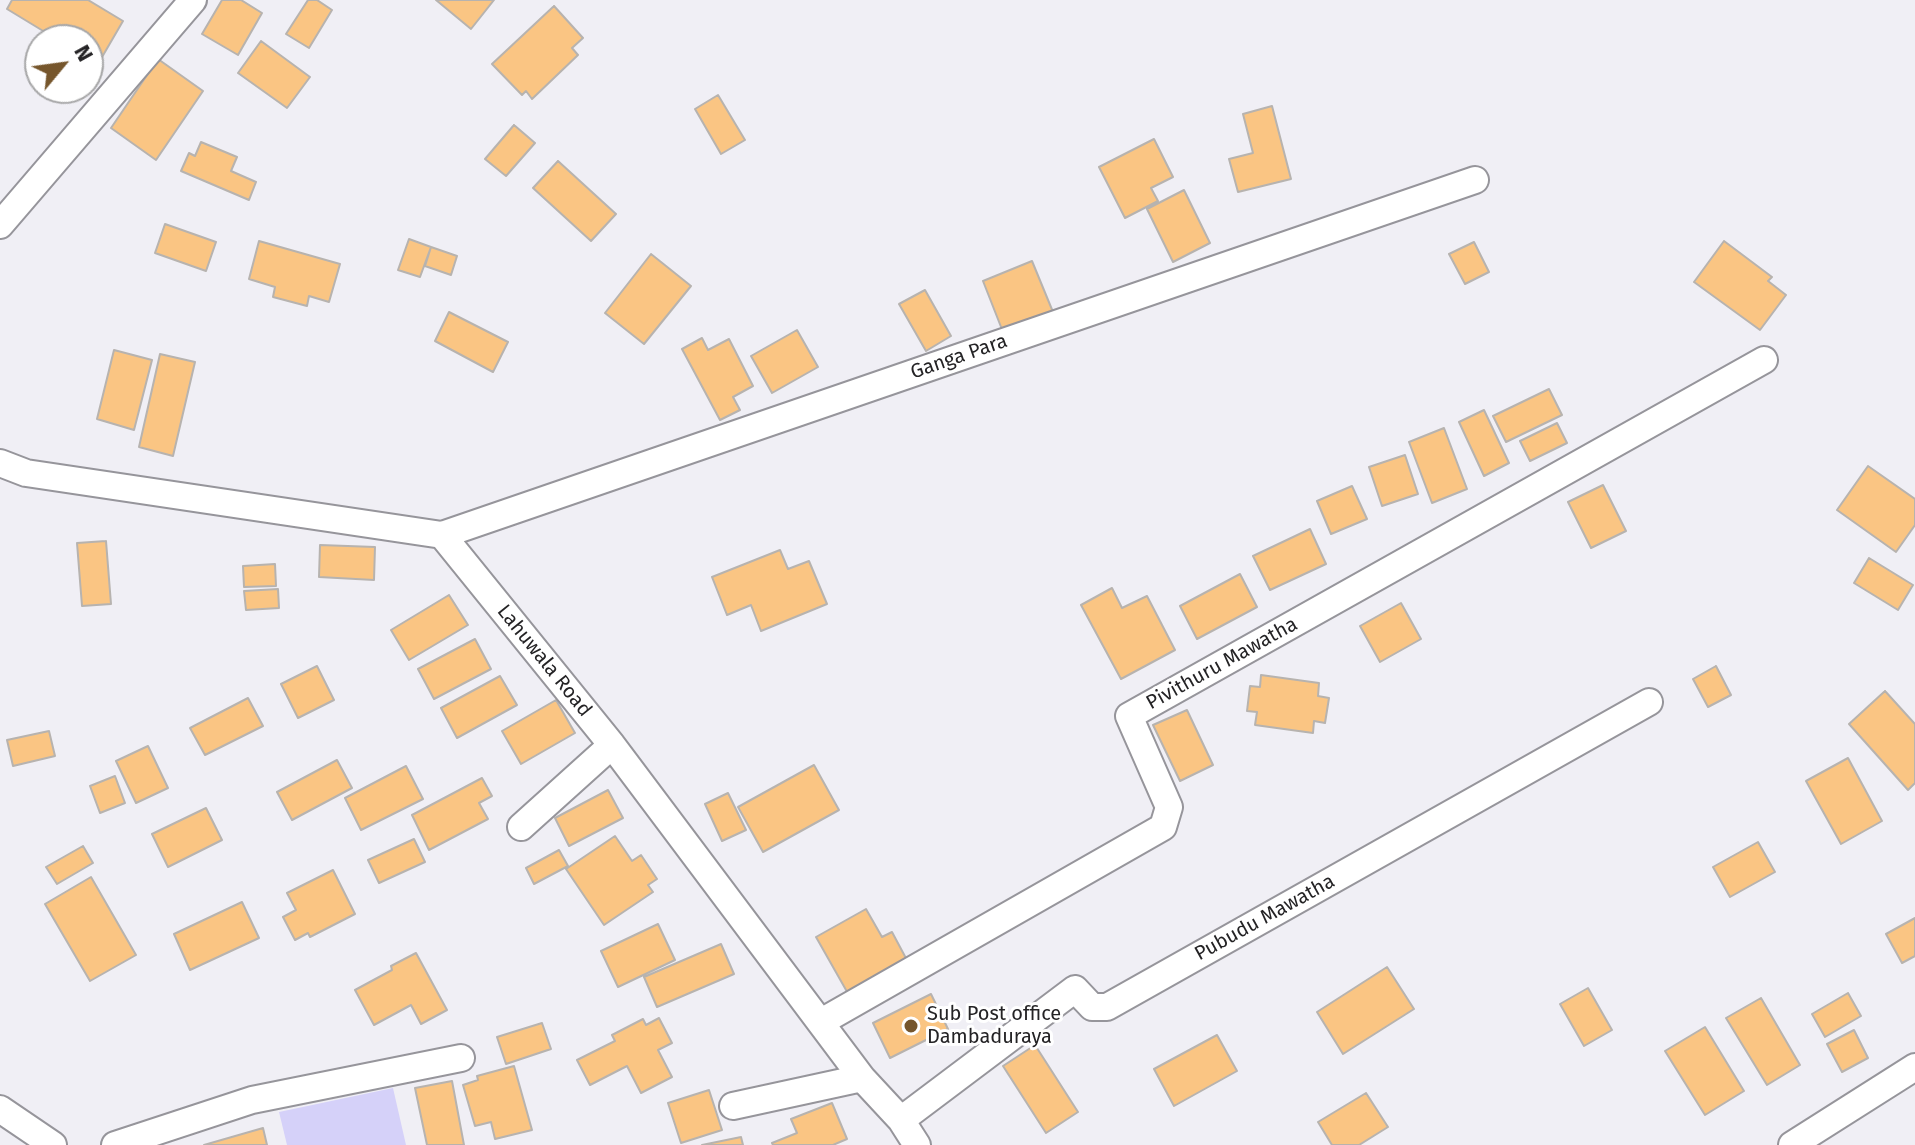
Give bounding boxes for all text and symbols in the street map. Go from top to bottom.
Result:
north arrow [24,24,104,104]
text: N [68,40,99,66]
street label: Ganga Para [907,329,1011,385]
street label: Lahuwala Road [492,600,596,722]
street label: Pivithuru Mawatha [1142,613,1302,715]
street label: Pubudu Mawatha [1191,870,1339,966]
place label: Sub Post office Dambaduraya [927,1002,1061,1049]
marker: Sub Post office Dambaduraya [902,1017,920,1035]

